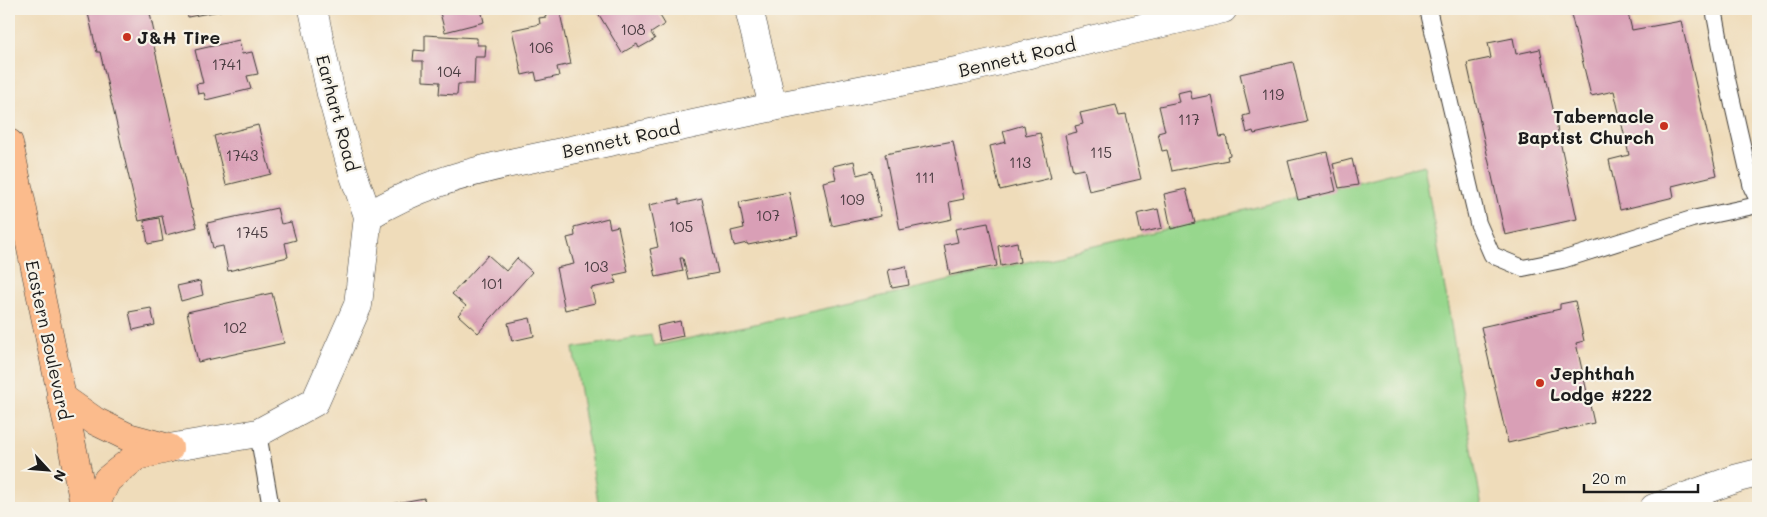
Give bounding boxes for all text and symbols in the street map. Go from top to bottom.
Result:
house number: 108 [620,19,646,39]
place label: J&H Tire [137,25,220,49]
marker: J&H Tire [121,31,133,43]
street label: Bennett Road [956,32,1078,82]
house number: 106 [528,37,554,57]
street label: Earhart Road [311,52,365,174]
house number: 1741 [212,54,242,74]
house number: 104 [437,61,462,81]
house number: 119 [1262,84,1284,104]
place label: Tabernacle Baptist Church [1517,104,1654,149]
house number: 117 [1178,109,1200,129]
street label: Bennett Road [560,115,682,163]
marker: Tabernacle Baptist Church [1658,120,1670,132]
house number: 115 [1090,142,1112,162]
house number: 1743 [226,145,259,165]
house number: 113 [1009,152,1031,172]
house number: 111 [915,167,935,187]
house number: 109 [840,189,865,209]
house number: 107 [756,205,780,225]
house number: 105 [669,216,693,236]
house number: 1745 [236,222,268,242]
house number: 103 [584,256,609,276]
street label: Eastern Boulevard [20,258,78,422]
house number: 101 [481,273,503,293]
house number: 102 [223,317,247,337]
place label: Jephthah Lodge #222 [1550,361,1652,406]
marker: Jephthah Lodge #222 [1534,377,1546,389]
north arrow [22,444,72,494]
scale bar [1584,462,1698,494]
text: N [49,467,71,485]
text: 20 m [1592,468,1626,488]

